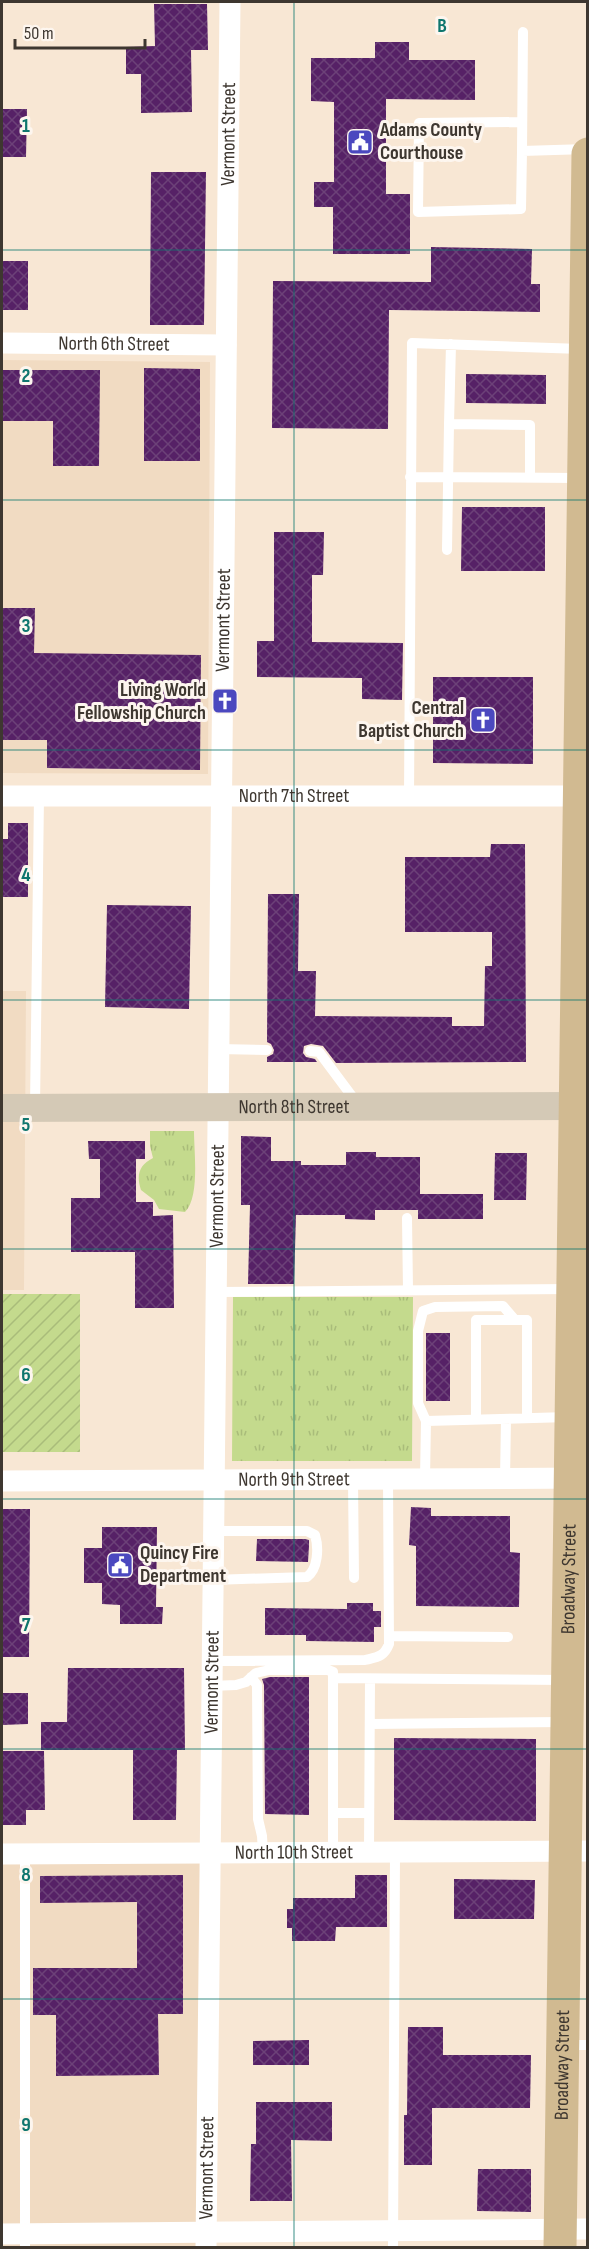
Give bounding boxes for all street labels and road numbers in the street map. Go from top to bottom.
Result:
street label: Vermont Street [216,82,241,186]
street label: North 6th Street [58,332,170,356]
street label: Vermont Street [211,568,236,672]
street label: North 7th Street [239,784,349,808]
street label: North 8th Street [238,1095,350,1119]
street label: Vermont Street [205,1144,230,1248]
street label: North 9th Street [238,1467,350,1492]
street label: Broadway Street [556,1524,582,1634]
street label: Vermont Street [199,1630,225,1734]
street label: North 10th Street [235,1840,353,1865]
street label: Broadway Street [550,2010,575,2120]
street label: Vermont Street [194,2116,219,2220]

